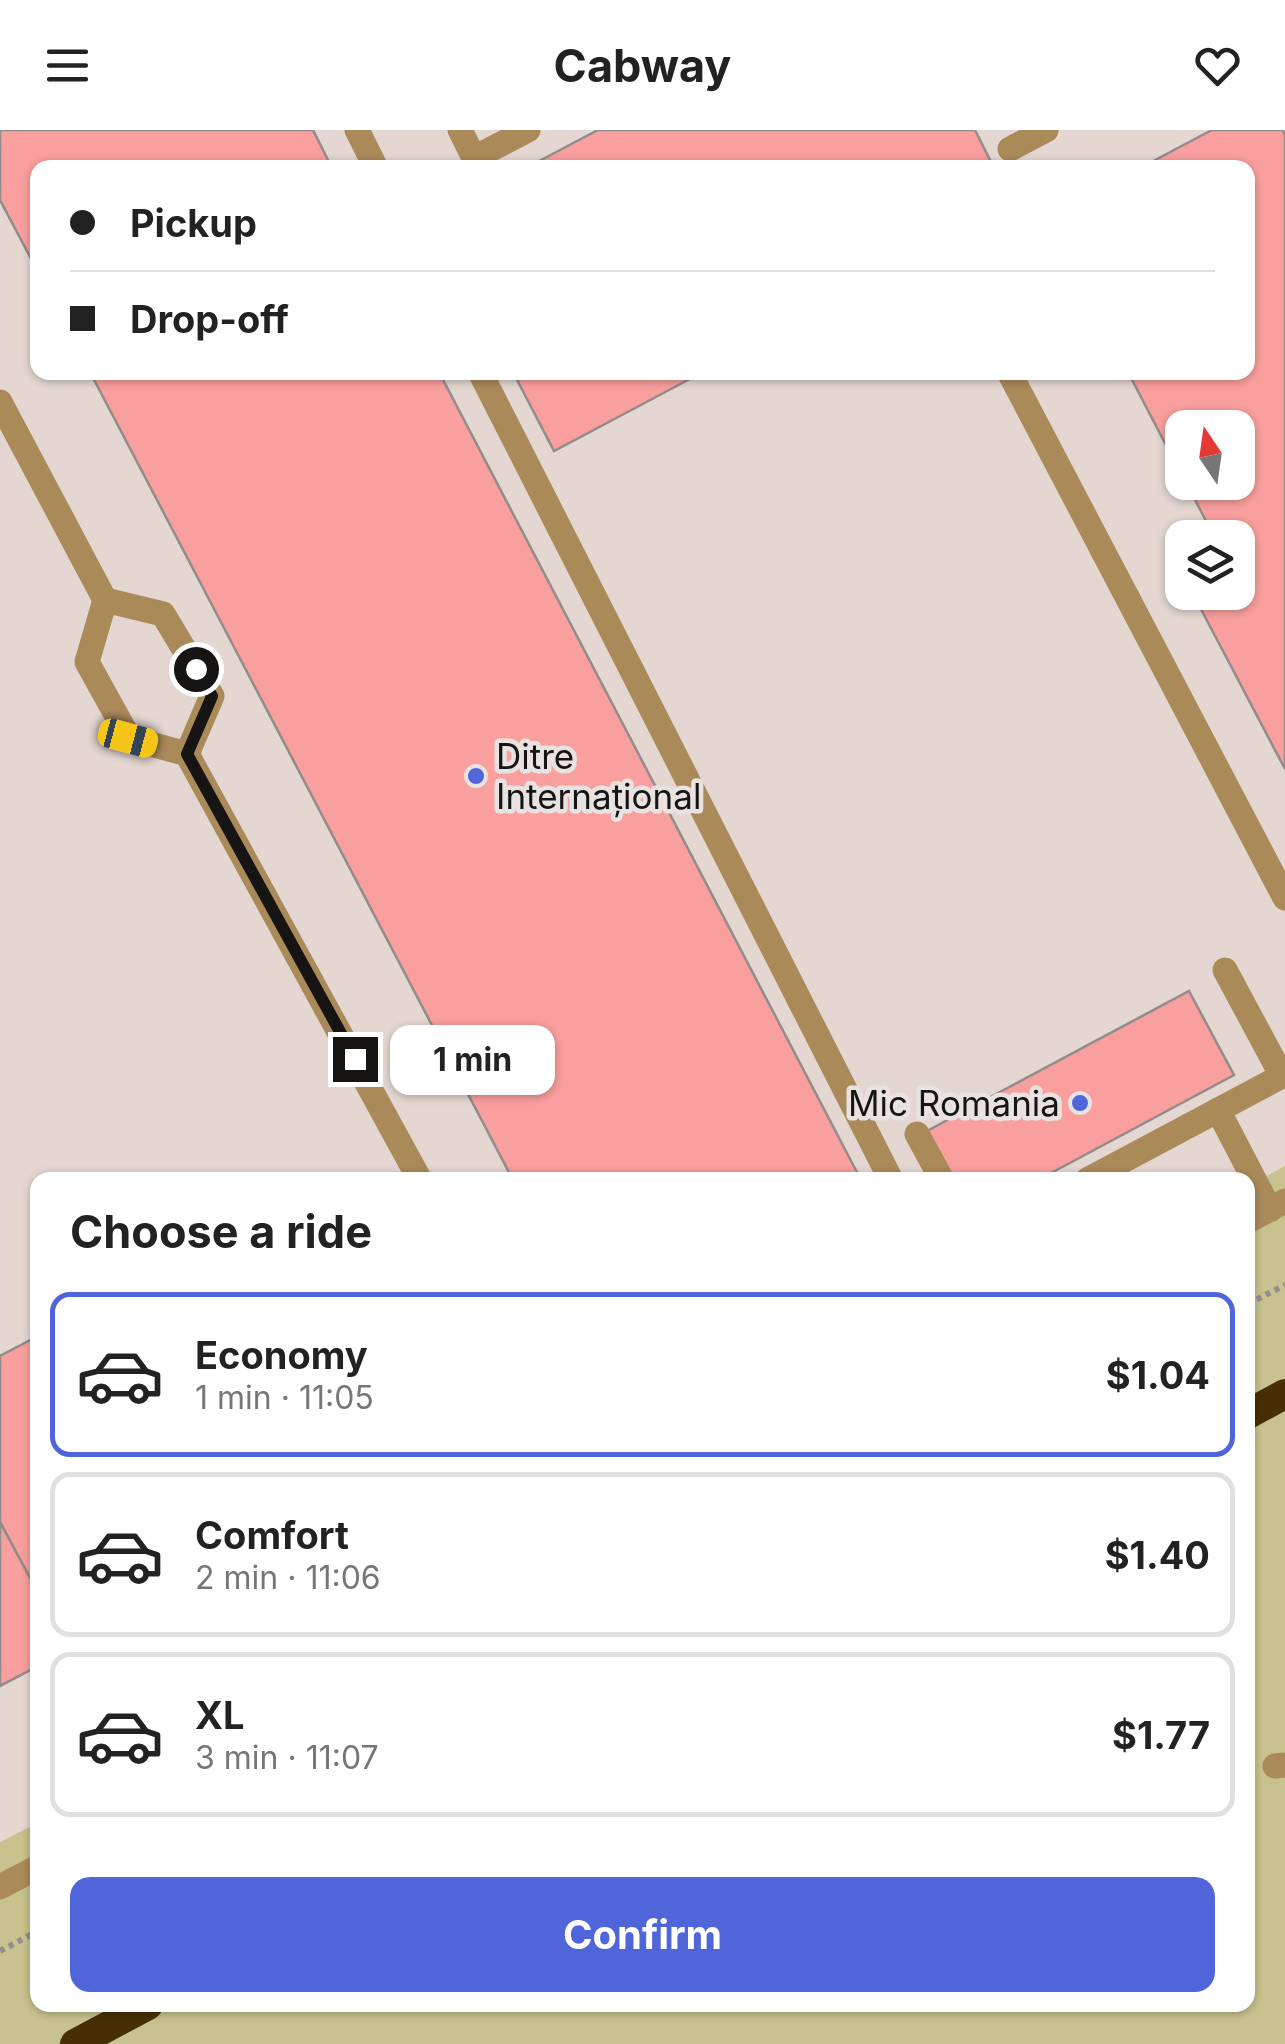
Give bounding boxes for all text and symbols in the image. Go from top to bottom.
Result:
icon: menu [40,38,95,93]
text: Cabway [554,38,731,93]
icon: heart [1190,38,1245,93]
text: Pickup [130,200,257,246]
text: Drop-off [130,296,289,342]
north arrow [1165,410,1255,500]
map controls [1165,410,1255,610]
button: layers [1165,520,1255,610]
route start [174,647,219,692]
car [95,716,161,760]
place label: Ditre Internațional [496,735,701,818]
marker: Ditre Internațional [465,765,487,787]
callout: 1 min [390,1024,555,1094]
route end [333,1037,378,1082]
text: 1 min [433,1040,512,1079]
place label: Mic Romania [848,1082,1060,1124]
marker: Mic Romania [1069,1092,1091,1114]
text: Choose a ride [70,1204,372,1259]
icon: car [75,1330,165,1420]
text: Economy [195,1332,368,1378]
text: $1.04 [1106,1352,1210,1398]
text: 1 min · 11:05 [195,1378,374,1417]
icon: car [75,1510,165,1600]
text: Comfort [195,1512,349,1558]
text: $1.40 [1105,1532,1210,1578]
text: 2 min · 11:06 [195,1558,381,1597]
icon: car [75,1690,165,1780]
text: XL [195,1692,245,1738]
text: $1.77 [1112,1712,1210,1758]
text: 3 min · 11:07 [195,1738,379,1777]
button: Confirm [70,1877,1215,1992]

